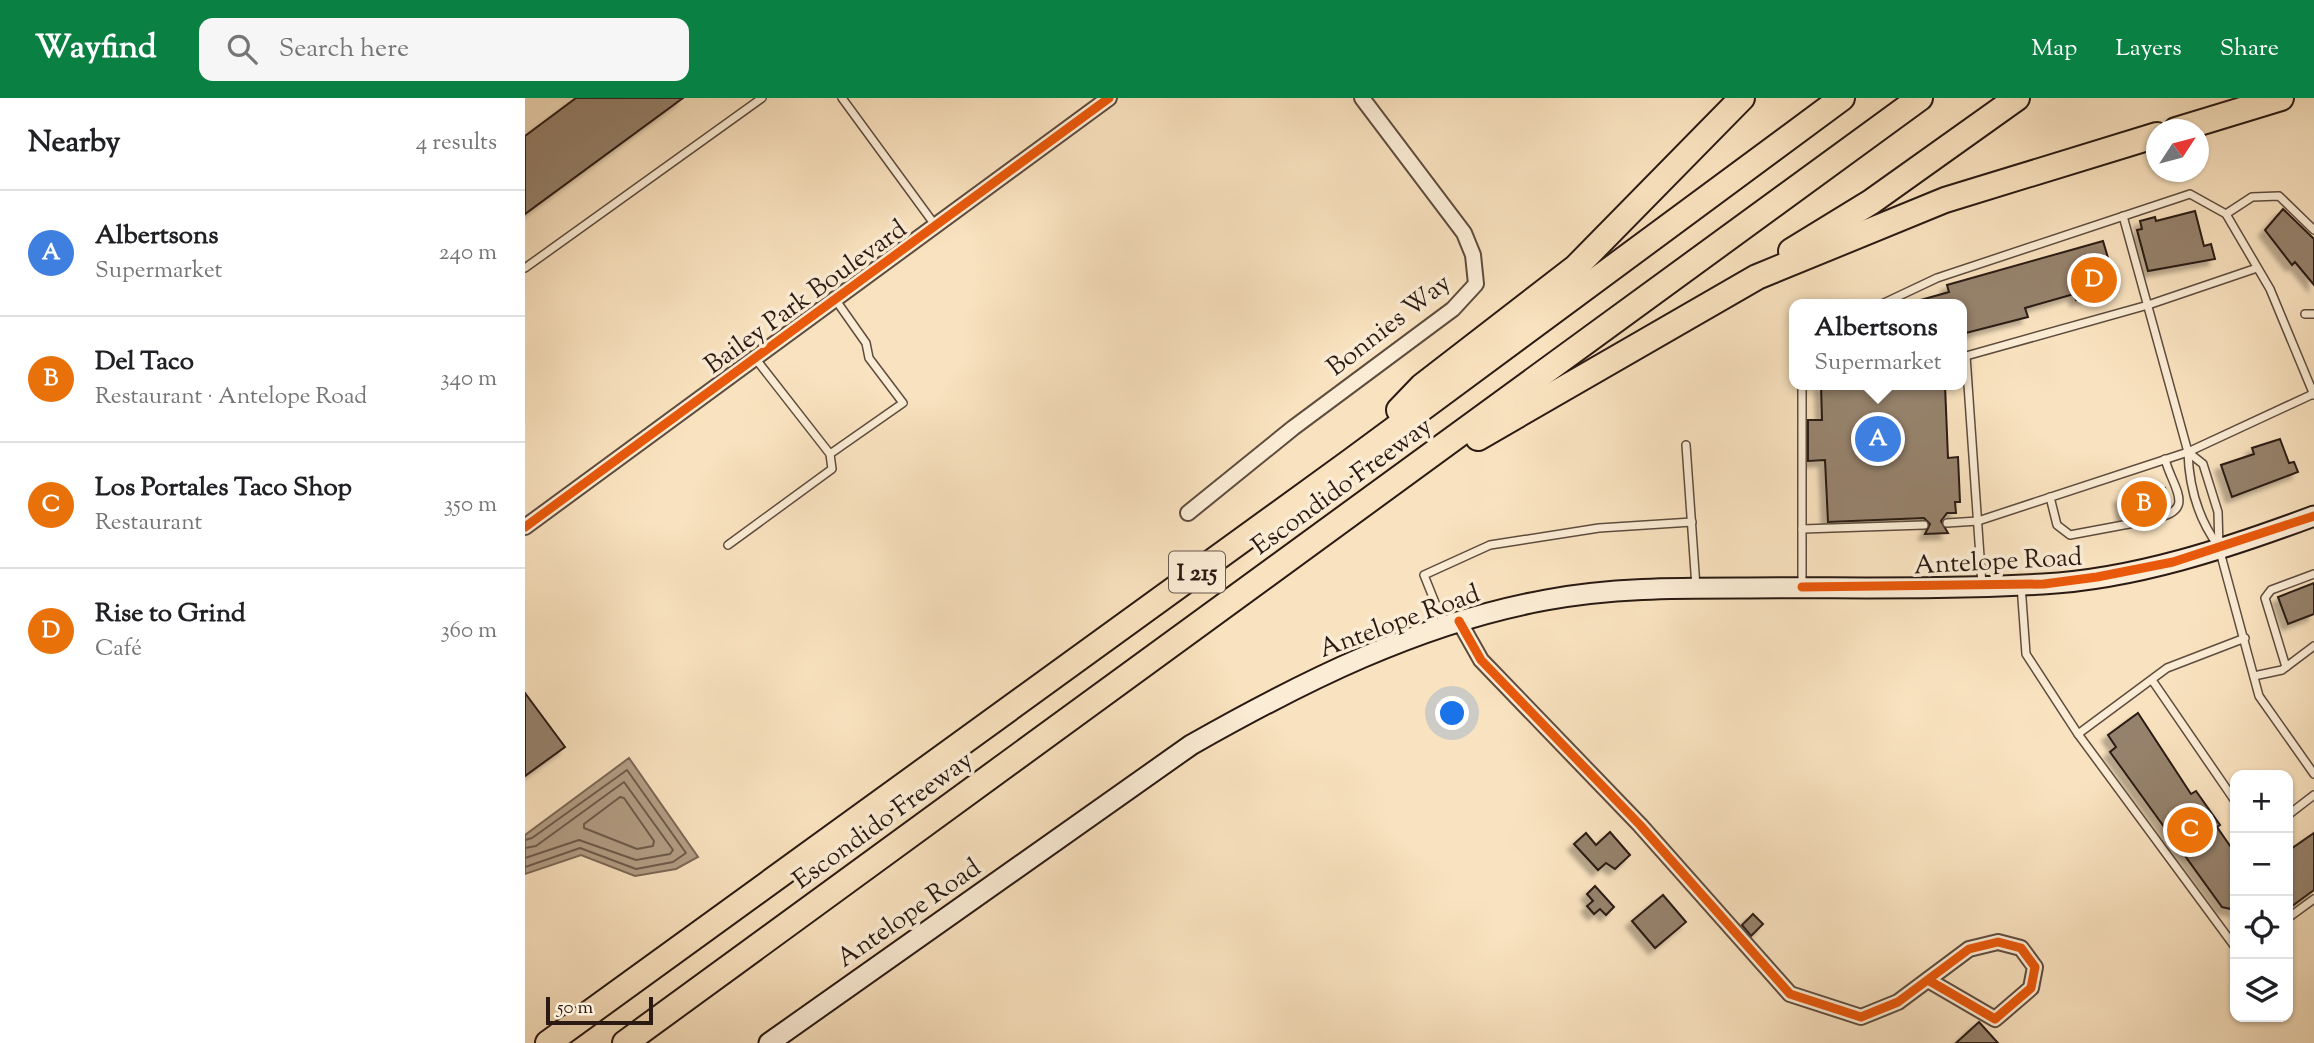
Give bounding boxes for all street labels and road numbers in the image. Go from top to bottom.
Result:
street label: Bailey Park Boulevard [698,212,916,384]
street label: Bonnies Way [1320,266,1459,386]
street label: Escondido Freeway [1245,409,1440,565]
street label: Antelope Road [1913,540,2084,585]
road number: I 215 [1169,551,1225,592]
street label: Antelope Road [1314,576,1486,669]
street label: Escondido Freeway [786,743,981,899]
street label: Antelope Road [830,850,989,978]

